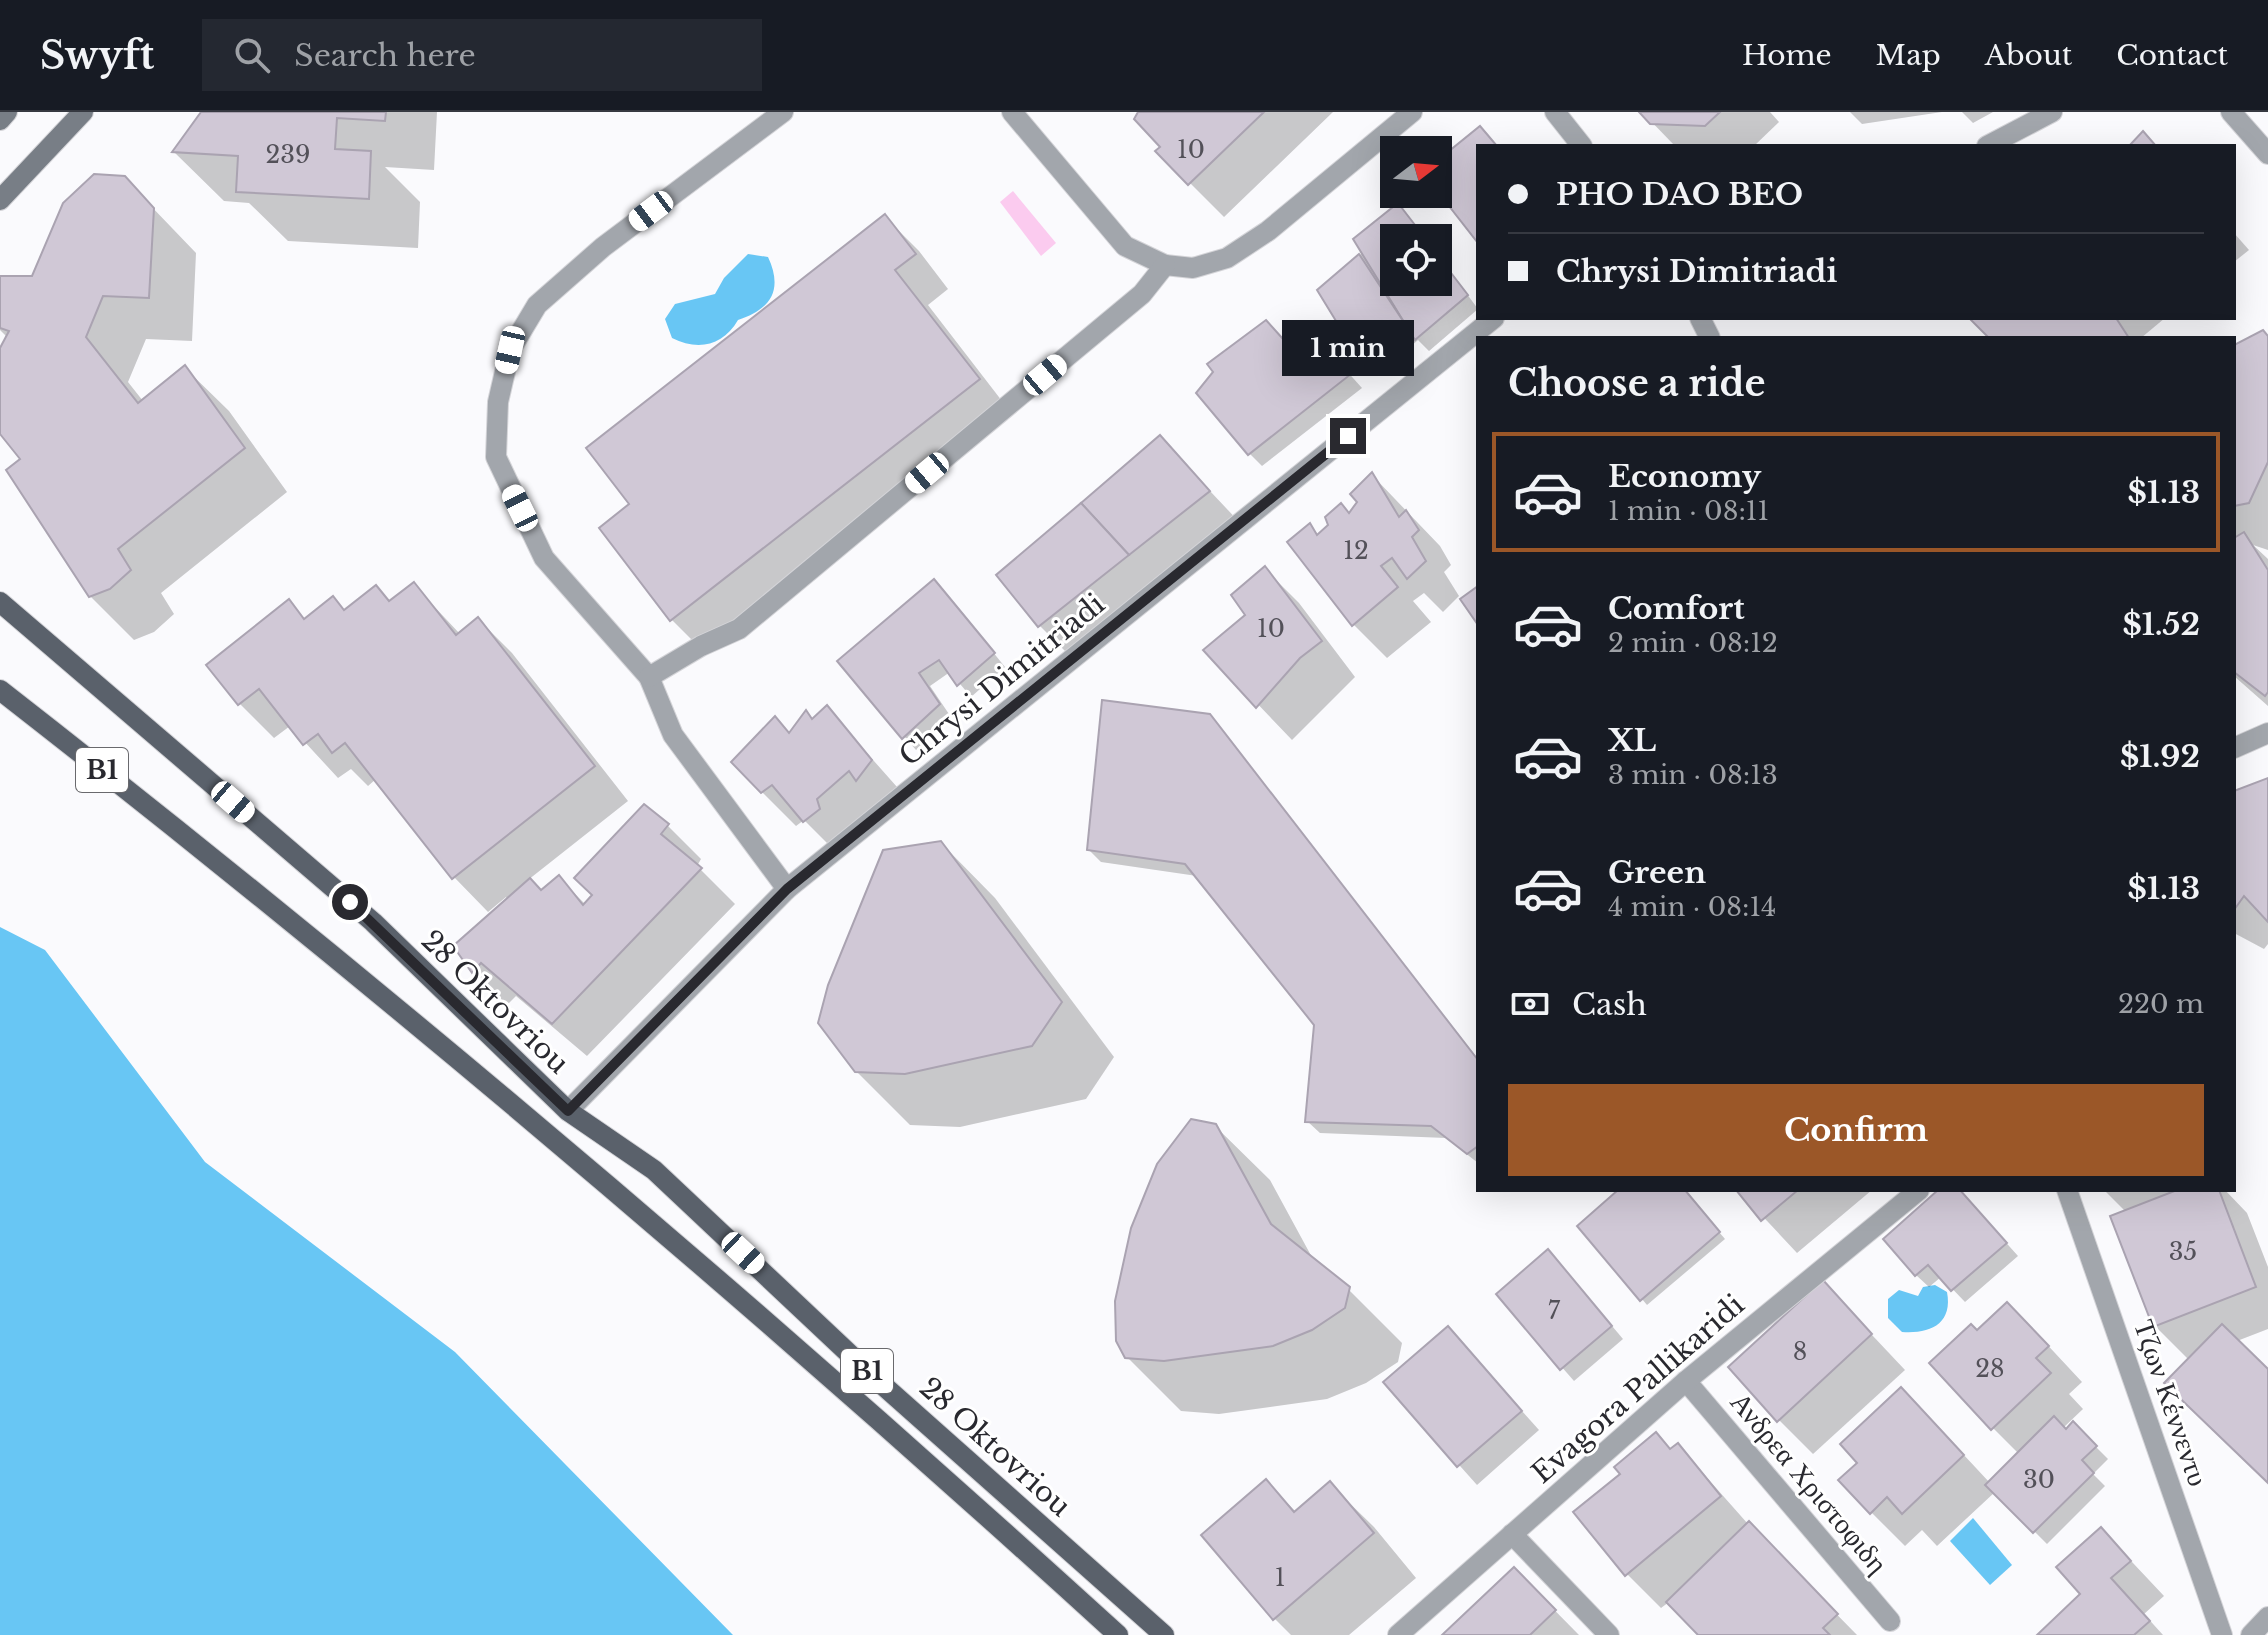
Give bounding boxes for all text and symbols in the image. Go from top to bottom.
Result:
search box [202,19,762,91]
text: Swyft [40,32,154,79]
icon: search [230,33,274,77]
text: Search here [294,37,476,74]
text: Home [1742,38,1832,73]
text: Map [1876,38,1941,73]
text: About [1985,38,2072,73]
text: Contact [2116,38,2228,73]
house number: 10 [1177,135,1205,164]
north arrow [1380,136,1452,208]
map controls [1380,136,1452,296]
house number: 239 [266,140,311,169]
text: PHO DAO BEO [1556,176,1803,213]
car [625,187,677,235]
button: locate [1380,224,1452,296]
text: Chrysi Dimitriadi [1556,253,1837,290]
callout: 1 min [1282,320,1414,376]
car [493,324,527,376]
text: 1 min [1310,332,1386,364]
car [1019,350,1071,400]
text: Choose a ride [1508,361,1765,406]
route end [1330,418,1366,454]
car [901,448,953,498]
icon: car [1512,456,1584,528]
text: Economy [1608,458,1761,495]
text: $1.13 [2128,474,2200,511]
car [499,481,541,535]
text: 1 min · 08:11 [1608,495,1769,527]
house number: 12 [1343,536,1369,565]
street label: Chrysi Dimitriadi [892,586,1112,774]
icon: car [1512,588,1584,660]
text: Comfort [1608,590,1745,627]
text: $1.52 [2122,606,2200,643]
house number: 10 [1257,614,1285,643]
text: 2 min · 08:12 [1608,627,1778,659]
icon: car [1512,720,1584,792]
text: XL [1608,722,1656,759]
text: $1.92 [2120,738,2200,775]
road number: B1 [76,748,128,792]
text: 3 min · 08:13 [1608,759,1778,791]
car [207,777,259,827]
icon: car [1512,852,1584,924]
text: Green [1608,854,1706,891]
text: $1.13 [2128,870,2200,907]
route start [332,884,368,920]
text: 4 min · 08:14 [1608,891,1776,923]
street label: 28 Oktovriou [414,923,576,1081]
icon: cash [1508,982,1552,1026]
text: Cash [1572,986,1647,1023]
text: 220 m [2118,988,2204,1020]
button: Confirm [1508,1084,2204,1176]
car [717,1228,769,1278]
house number: 35 [2169,1237,2197,1266]
street label: Evagora Pallikaridi [1525,1287,1751,1491]
house number: 7 [1548,1296,1561,1325]
street label: Τζων Κέννεντυ [2126,1315,2216,1491]
house number: 8 [1793,1337,1807,1366]
road number: B1 [841,1349,893,1393]
house number: 28 [1975,1354,2005,1383]
street label: 28 Oktovriou [912,1370,1078,1524]
street label: Ανδρεα Χριστοφιδη [1723,1385,1895,1581]
house number: 30 [2023,1465,2055,1494]
house number: 1 [1275,1563,1285,1592]

